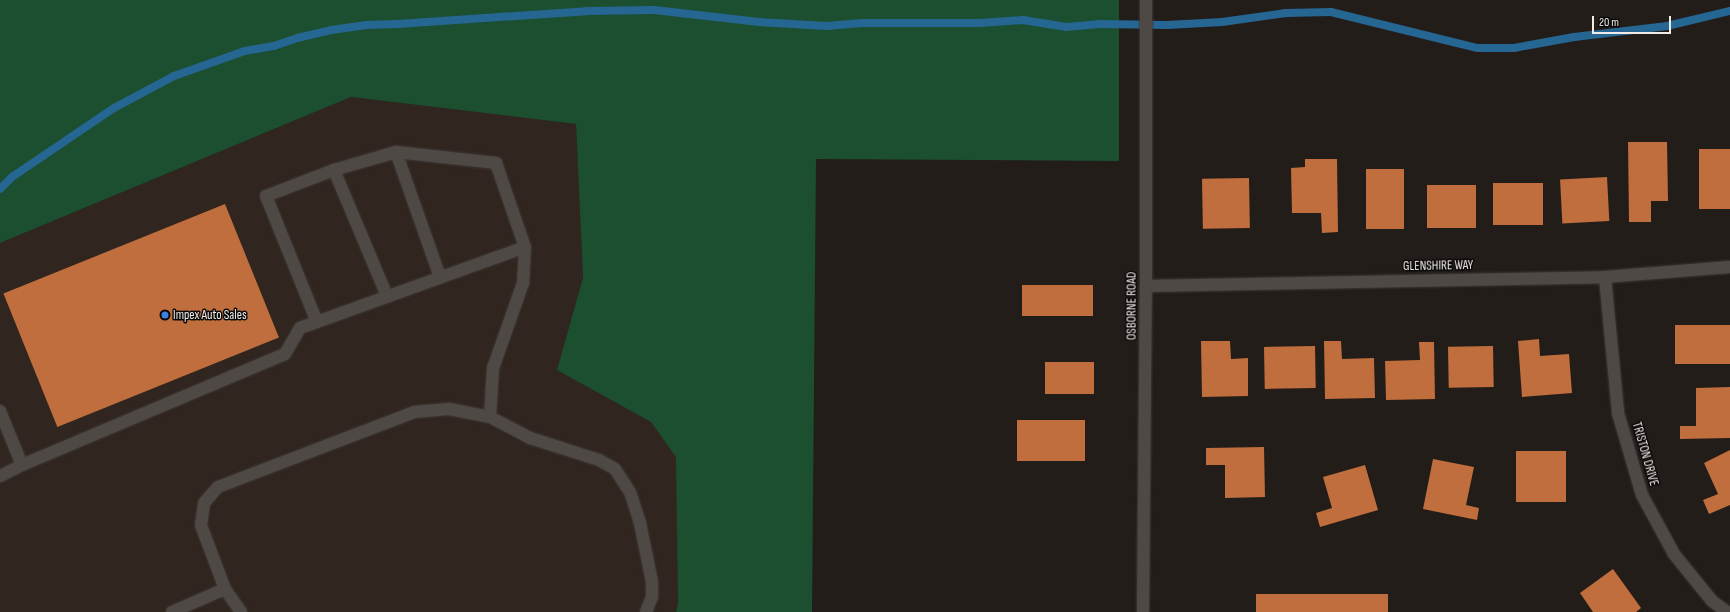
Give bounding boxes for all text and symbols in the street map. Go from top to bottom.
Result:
scale bar [1594,8,1673,34]
text: 20 m [1599,15,1619,30]
street label: GLENSHIRE WAY [1403,258,1473,274]
street label: OSBORNE ROAD [1124,272,1140,340]
place label: Impex Auto Sales [173,307,247,323]
marker: Impex Auto Sales [160,310,170,320]
street label: TRISTON DRIVE [1628,420,1662,488]

